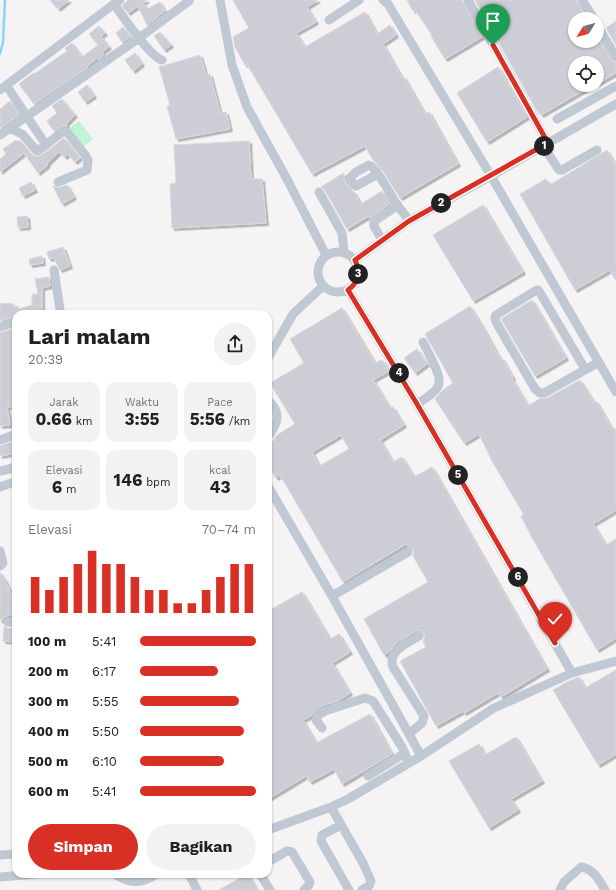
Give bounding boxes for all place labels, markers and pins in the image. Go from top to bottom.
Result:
pin [476,4,510,45]
pin: 1 [534,136,554,156]
pin: 2 [431,193,451,213]
pin: 3 [348,264,368,284]
pin: 4 [389,363,409,383]
pin: 5 [448,465,468,485]
pin: 6 [508,567,528,587]
pin [538,602,572,643]

